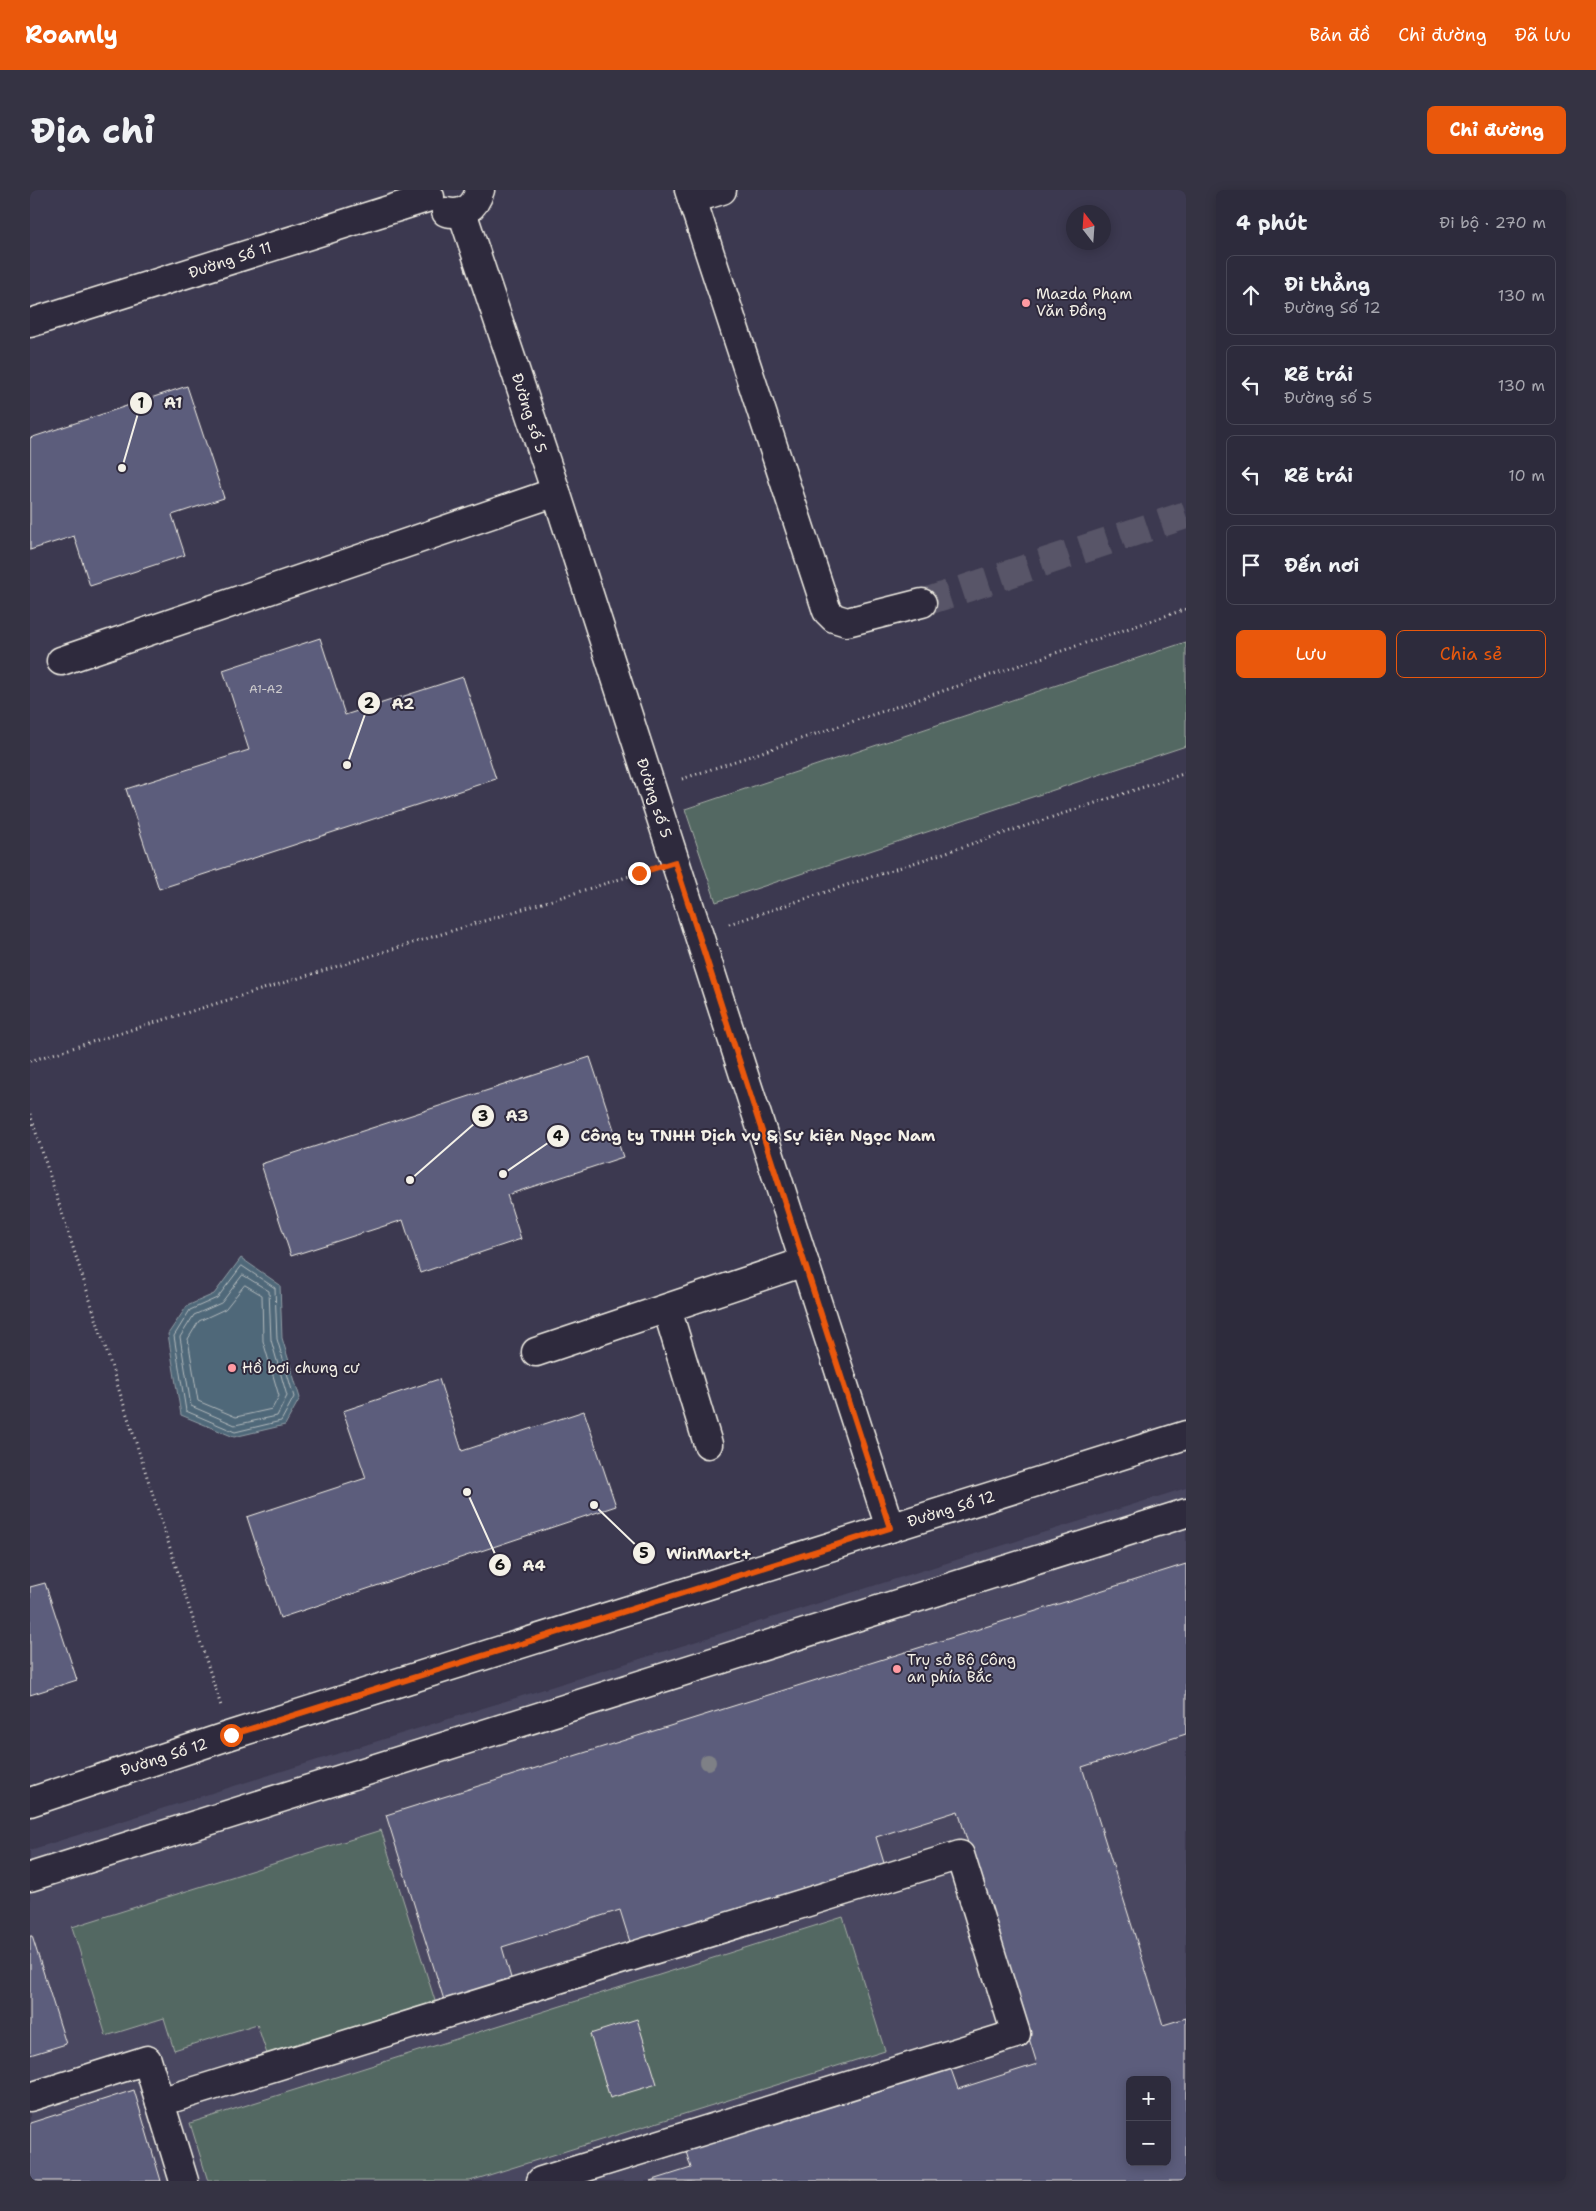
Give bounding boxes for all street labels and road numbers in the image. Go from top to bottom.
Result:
street label: Đường Số 11 [186,237,274,283]
street label: Đường số 5 [507,371,551,455]
street label: Đường số 5 [632,756,676,840]
street label: Đường Số 12 [905,1486,997,1532]
street label: Đường Số 12 [118,1733,210,1781]

